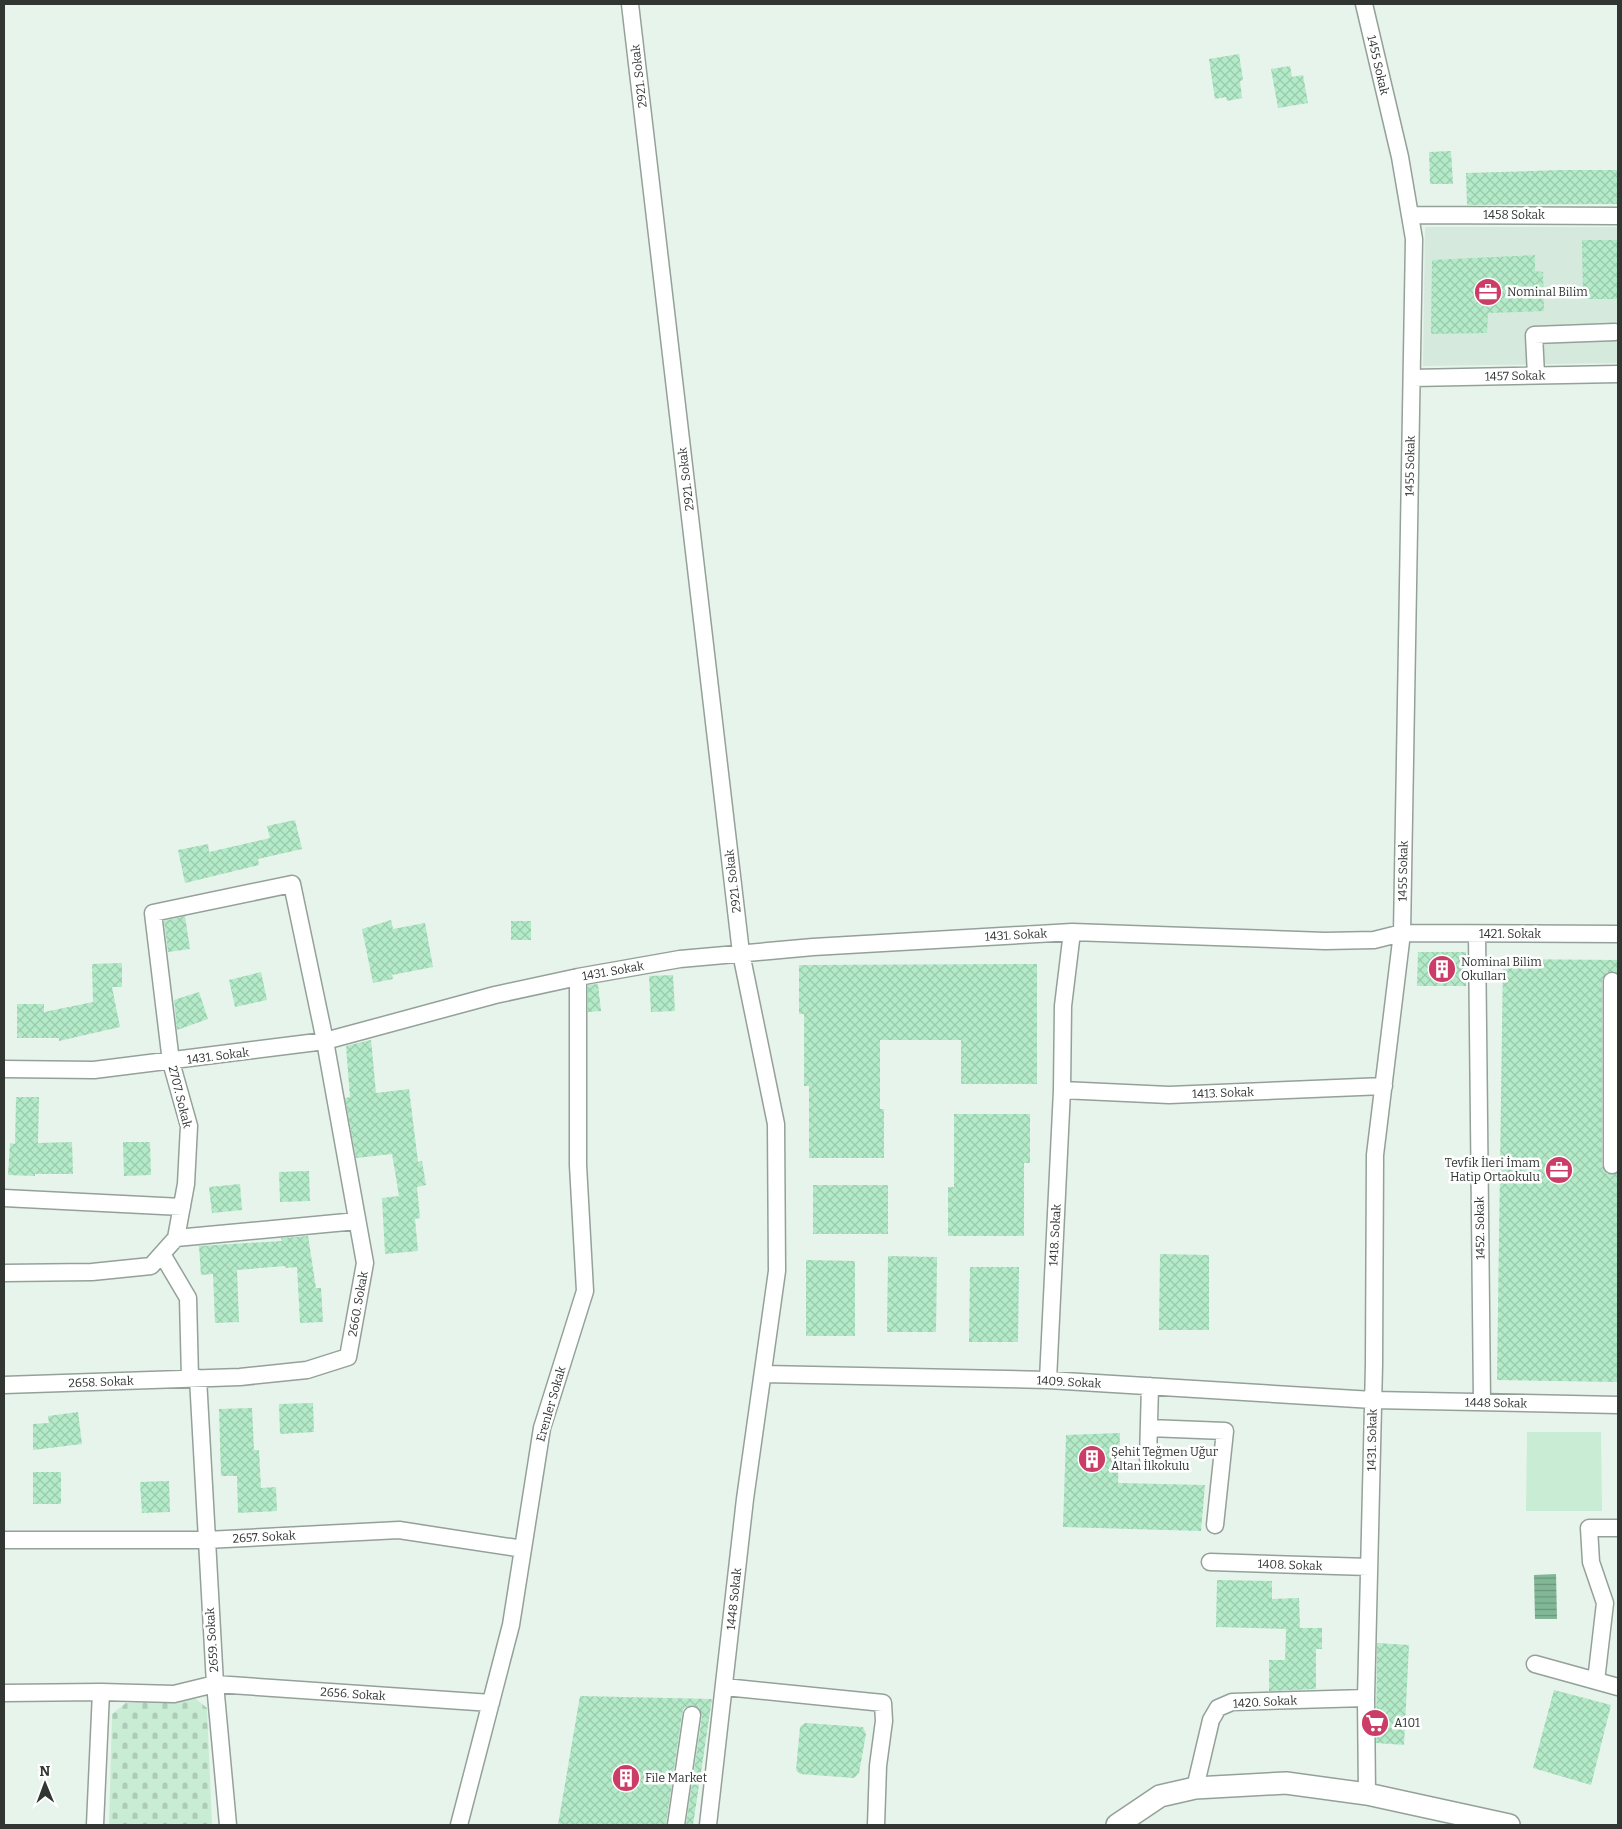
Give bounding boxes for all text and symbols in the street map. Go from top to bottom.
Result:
street label: 1455 Sokak [1364,34,1392,96]
street label: 2921. Sokak [628,43,650,108]
street label: 1458 Sokak [1483,208,1545,222]
office icon: Nominal Bilim [1473,277,1503,307]
place label: Nominal Bilim [1507,285,1588,299]
street label: 1457 Sokak [1485,368,1545,384]
street label: 1455 Sokak [1402,435,1418,497]
street label: 2921. Sokak [675,446,697,511]
street label: 1455 Sokak [1395,840,1411,902]
street label: 2921. Sokak [722,848,744,913]
street label: 1431. Sokak [985,926,1048,944]
street label: 1421. Sokak [1479,927,1541,941]
building icon: Nominal Bilim Okulları [1427,954,1457,984]
place label: Nominal Bilim Okulları [1461,955,1542,983]
street label: 1431. Sokak [581,959,645,983]
street label: 1431. Sokak [186,1045,250,1067]
street label: 2707. Sokak [166,1064,195,1130]
street label: 1413. Sokak [1192,1085,1254,1101]
place label: Tevfik İleri İmam Hatip Ortaokulu [1445,1155,1541,1184]
office icon: Tevfik İleri İmam Hatip Ortaokulu [1544,1155,1574,1185]
street label: 1452. Sokak [1472,1196,1488,1260]
street label: 1418. Sokak [1046,1203,1064,1266]
street label: 2660. Sokak [345,1270,371,1338]
street label: Erenler Sokak [534,1364,569,1443]
street label: 1409. Sokak [1036,1373,1102,1391]
street label: 2658. Sokak [68,1374,134,1390]
street label: 1448 Sokak [1465,1395,1527,1411]
street label: 1431. Sokak [1364,1409,1380,1471]
building icon: Şehit Teğmen Uğur Altan İlkokulu [1077,1444,1107,1474]
place label: Şehit Teğmen Uğur Altan İlkokulu [1111,1445,1219,1473]
street label: 2657. Sokak [232,1528,296,1546]
street label: 1408. Sokak [1257,1557,1323,1573]
street label: 1448 Sokak [724,1567,744,1631]
street label: 2659. Sokak [203,1607,221,1673]
street label: 2656. Sokak [320,1685,386,1703]
street label: 1420. Sokak [1233,1693,1298,1711]
supermarket icon: A101 [1360,1708,1390,1738]
place label: A101 [1394,1716,1420,1730]
north arrow [20,1759,70,1809]
text: N [39,1763,51,1780]
building icon: File Market [611,1763,641,1793]
place label: File Market [645,1771,708,1785]

